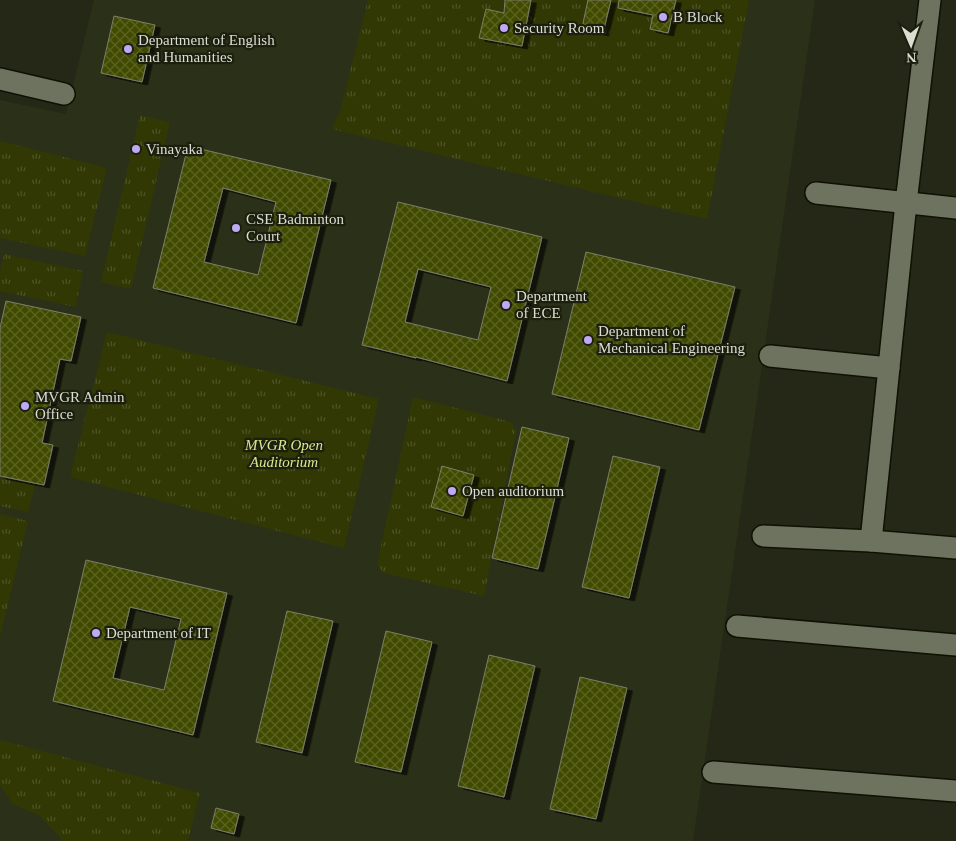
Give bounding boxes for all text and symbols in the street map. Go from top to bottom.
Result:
place label: B Block [673,9,723,25]
marker: B Block [657,11,669,23]
place label: Security Room [514,20,605,36]
north arrow [886,20,936,70]
marker: Security Room [498,22,510,34]
place label: Department of English and Humanities [138,32,275,65]
marker: Department of English and Humanities [122,43,134,55]
text: N [906,50,917,65]
place label: Vinayaka [146,141,203,157]
marker: Vinayaka [130,143,142,155]
place label: CSE Badminton Court [246,211,344,244]
marker: CSE Badminton Court [230,222,242,234]
place label: Department of ECE [516,288,588,321]
marker: Department of ECE [500,299,512,311]
place label: Department of Mechanical Engineering [598,323,746,356]
marker: Department of Mechanical Engineering [582,334,594,346]
place label: MVGR Admin Office [35,389,125,422]
marker: MVGR Admin Office [19,400,31,412]
park label: MVGR Open Auditorium [244,437,323,470]
place label: Open auditorium [462,483,564,499]
marker: Open auditorium [446,485,458,497]
place label: Department of IT [106,625,211,641]
marker: Department of IT [90,627,102,639]

